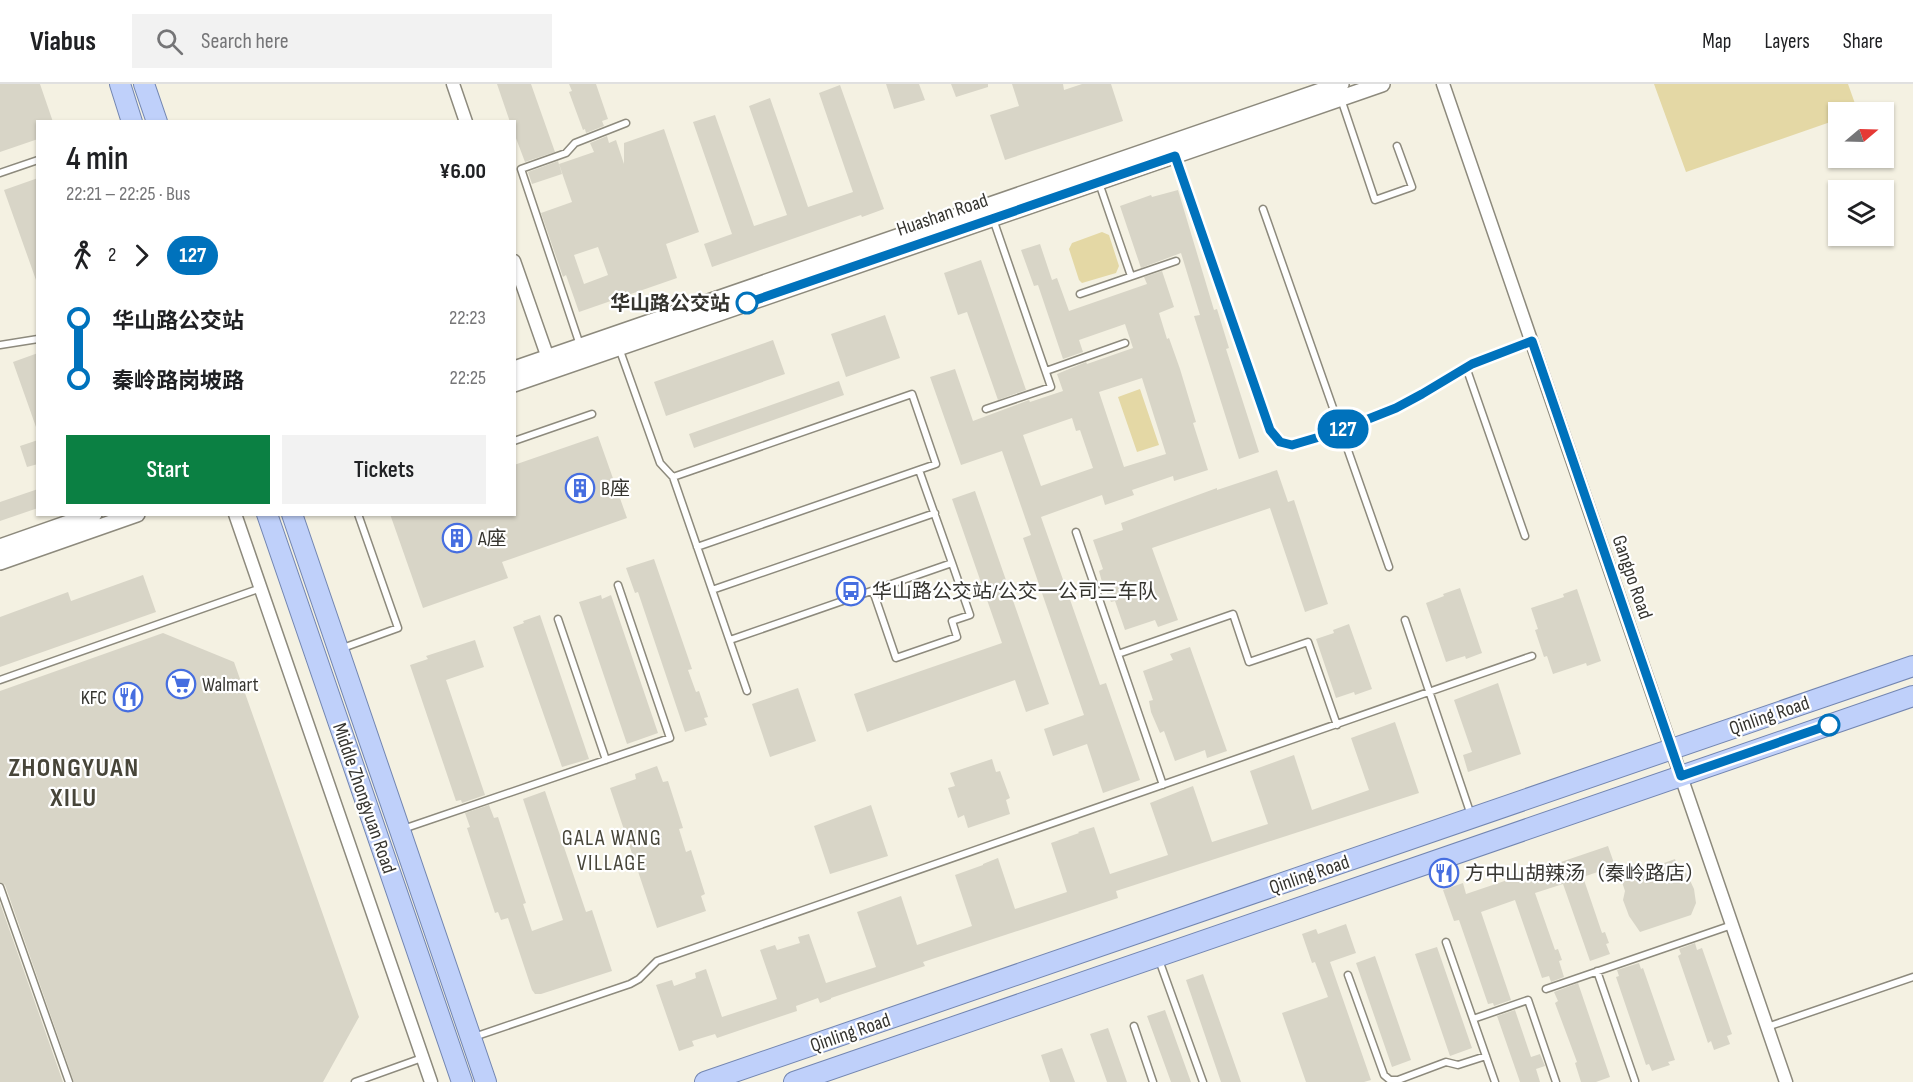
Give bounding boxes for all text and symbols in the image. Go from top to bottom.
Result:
search box [132,14,552,68]
text: Viabus [30,25,96,58]
icon: search [153,25,186,58]
text: Search here [201,28,288,55]
text: Map [1702,29,1731,54]
text: Layers [1764,29,1810,54]
text: Share [1843,29,1883,54]
north arrow [1828,102,1894,168]
map controls [1828,102,1894,246]
text: 4 min [66,139,128,179]
text: ¥6.00 [439,158,486,185]
button: layers [1828,180,1894,246]
text: 22:21 – 22:25 · Bus [66,182,190,206]
street label: Huashan Road [894,188,991,242]
icon: walk [66,239,99,272]
icon: forward [125,239,158,272]
text: 2 [108,243,116,267]
text: 127 [179,243,206,268]
place label: 华山路公交站 [610,292,730,316]
marker: 华山路公交站 [736,292,758,314]
text: 22:23 [449,306,486,330]
text: 华山路公交站 [112,308,244,335]
text: 22:25 [449,366,486,390]
text: 秦岭路岗坡路 [112,368,244,395]
line badge: 127 [1308,410,1378,448]
text: 127 [1330,417,1356,442]
button: Start [66,435,270,504]
button: Tickets [282,435,486,504]
building icon: B座 [564,472,596,504]
place label: B座 [601,477,630,501]
building icon: A座 [441,522,473,554]
place label: A座 [477,527,507,551]
street label: Gangpo Road [1607,532,1658,622]
bus stop icon: 华山路公交站/公交一公司三车队 [835,575,867,607]
place label: 华山路公交站/公交一公司三车队 [872,580,1158,604]
supermarket icon: Walmart [165,668,197,700]
place label: Walmart [202,673,259,697]
restaurant icon: KFC [112,681,144,713]
place label: KFC [81,686,107,710]
street label: Qinling Road [1726,691,1812,741]
unlabelled marker [1818,714,1840,736]
street label: Middle Zhongyuan Road [327,720,401,877]
district label: ZHONGYUAN XILU [8,753,140,814]
district label: GALA WANG VILLAGE [562,825,662,877]
street label: Qinling Road [1266,850,1352,900]
restaurant icon: 方中山胡辣汤（秦岭路店） [1428,857,1460,889]
place label: 方中山胡辣汤（秦岭路店） [1465,862,1705,886]
street label: Qinling Road [807,1008,893,1058]

